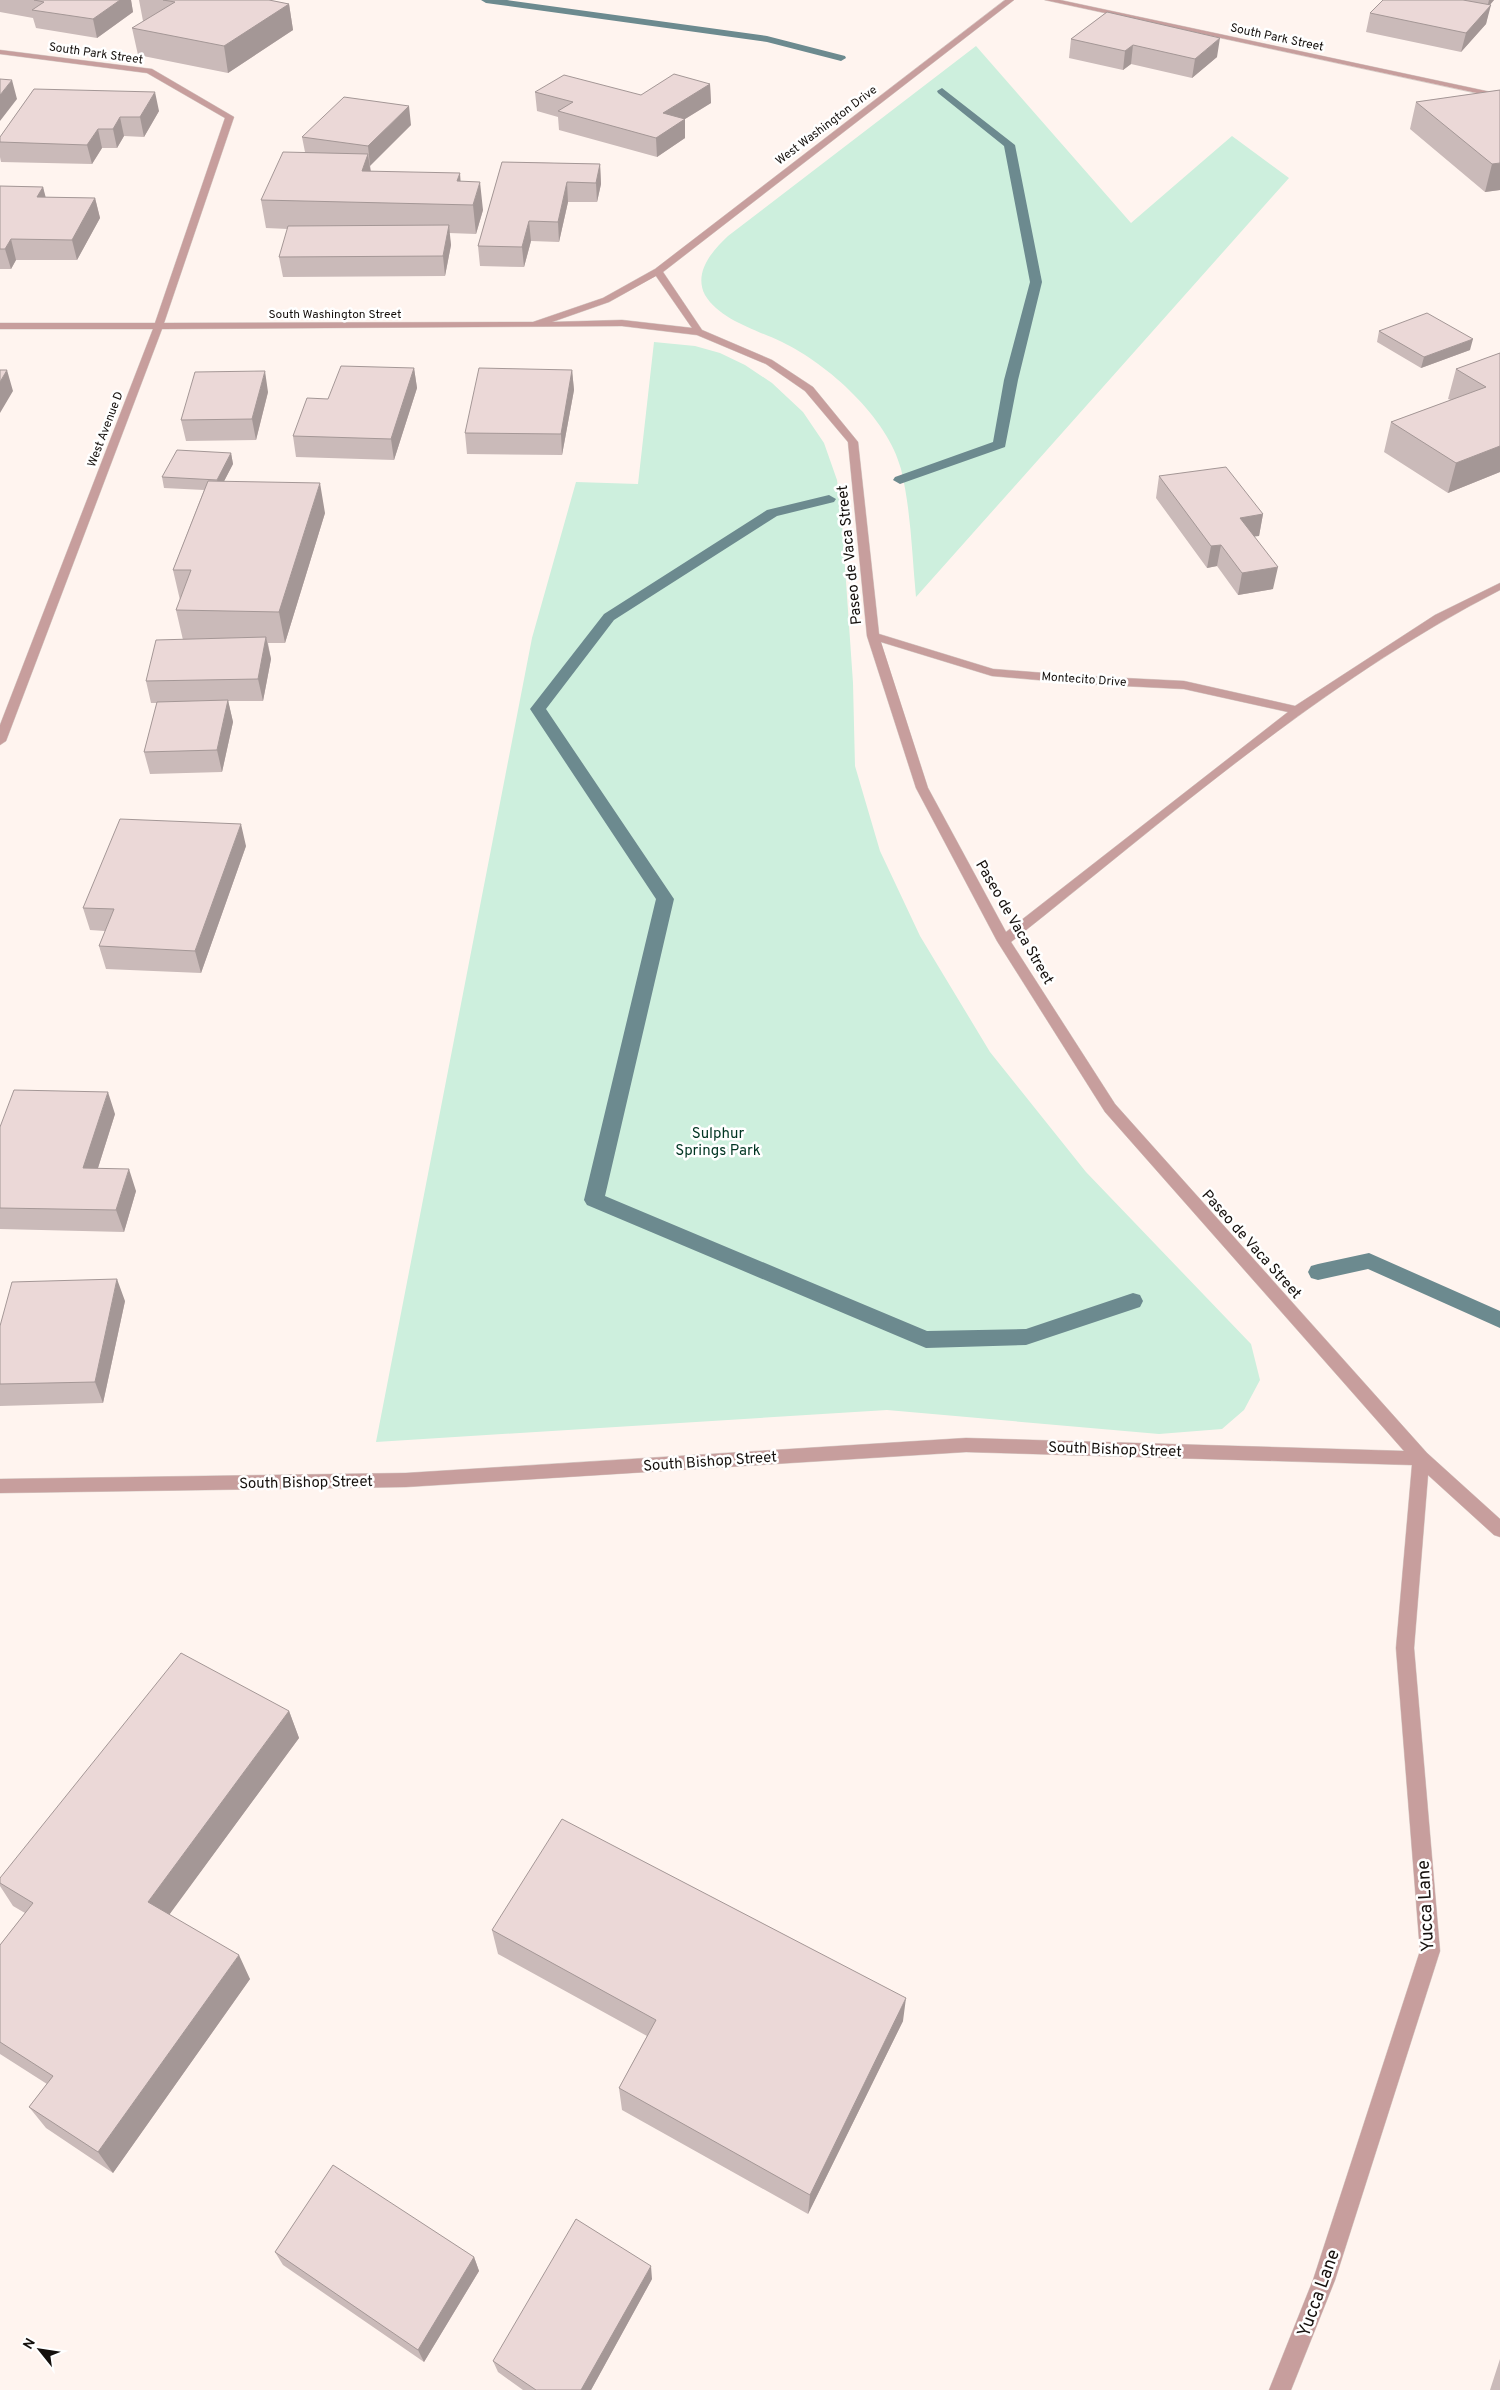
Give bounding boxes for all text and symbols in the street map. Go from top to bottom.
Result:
street label: South Park Street [1229,20,1325,56]
street label: South Park Street [48,39,144,69]
street label: West Washington Drive [773,82,881,169]
street label: South Washington Street [269,307,401,323]
street label: West Avenue D [84,389,128,469]
street label: Paseo de Vaca Street [834,484,867,626]
street label: Montecito Drive [1041,669,1127,691]
street label: Paseo de Vaca Street [970,857,1057,988]
park label: Sulphur Springs Park [675,1125,761,1161]
street label: Paseo de Vaca Street [1197,1186,1305,1304]
street label: South Bishop Street [1048,1439,1182,1462]
street label: South Bishop Street [643,1448,778,1477]
street label: South Bishop Street [239,1473,373,1494]
street label: Yucca Lane [1413,1859,1440,1952]
street label: Yucca Lane [1293,2246,1346,2341]
north arrow [15,2325,65,2375]
text: N [20,2336,40,2353]

